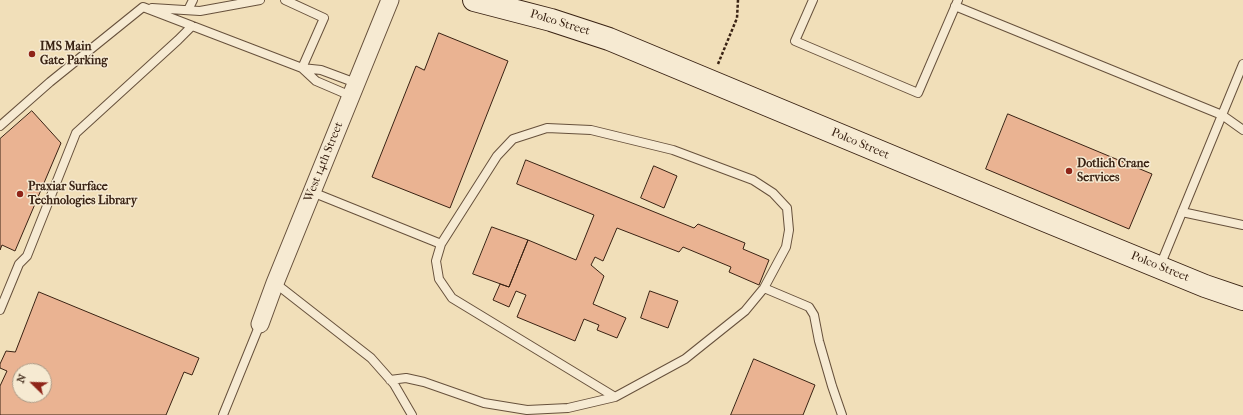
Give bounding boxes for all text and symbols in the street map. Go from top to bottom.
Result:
street label: Polco Street [528,7,592,39]
place label: IMS Main Gate Parking [40,40,108,68]
marker: IMS Main Gate Parking [27,49,37,59]
street label: West 14th Street [301,120,347,204]
street label: Polco Street [829,125,891,163]
place label: Dotlich Crane Services [1077,157,1149,185]
marker: Dotlich Crane Services [1064,166,1074,176]
place label: Praxiar Surface Technologies Library [28,180,137,208]
marker: Praxiar Surface Technologies Library [15,189,25,199]
street label: Polco Street [1129,249,1191,285]
north arrow [12,363,52,403]
text: N [14,372,29,385]

